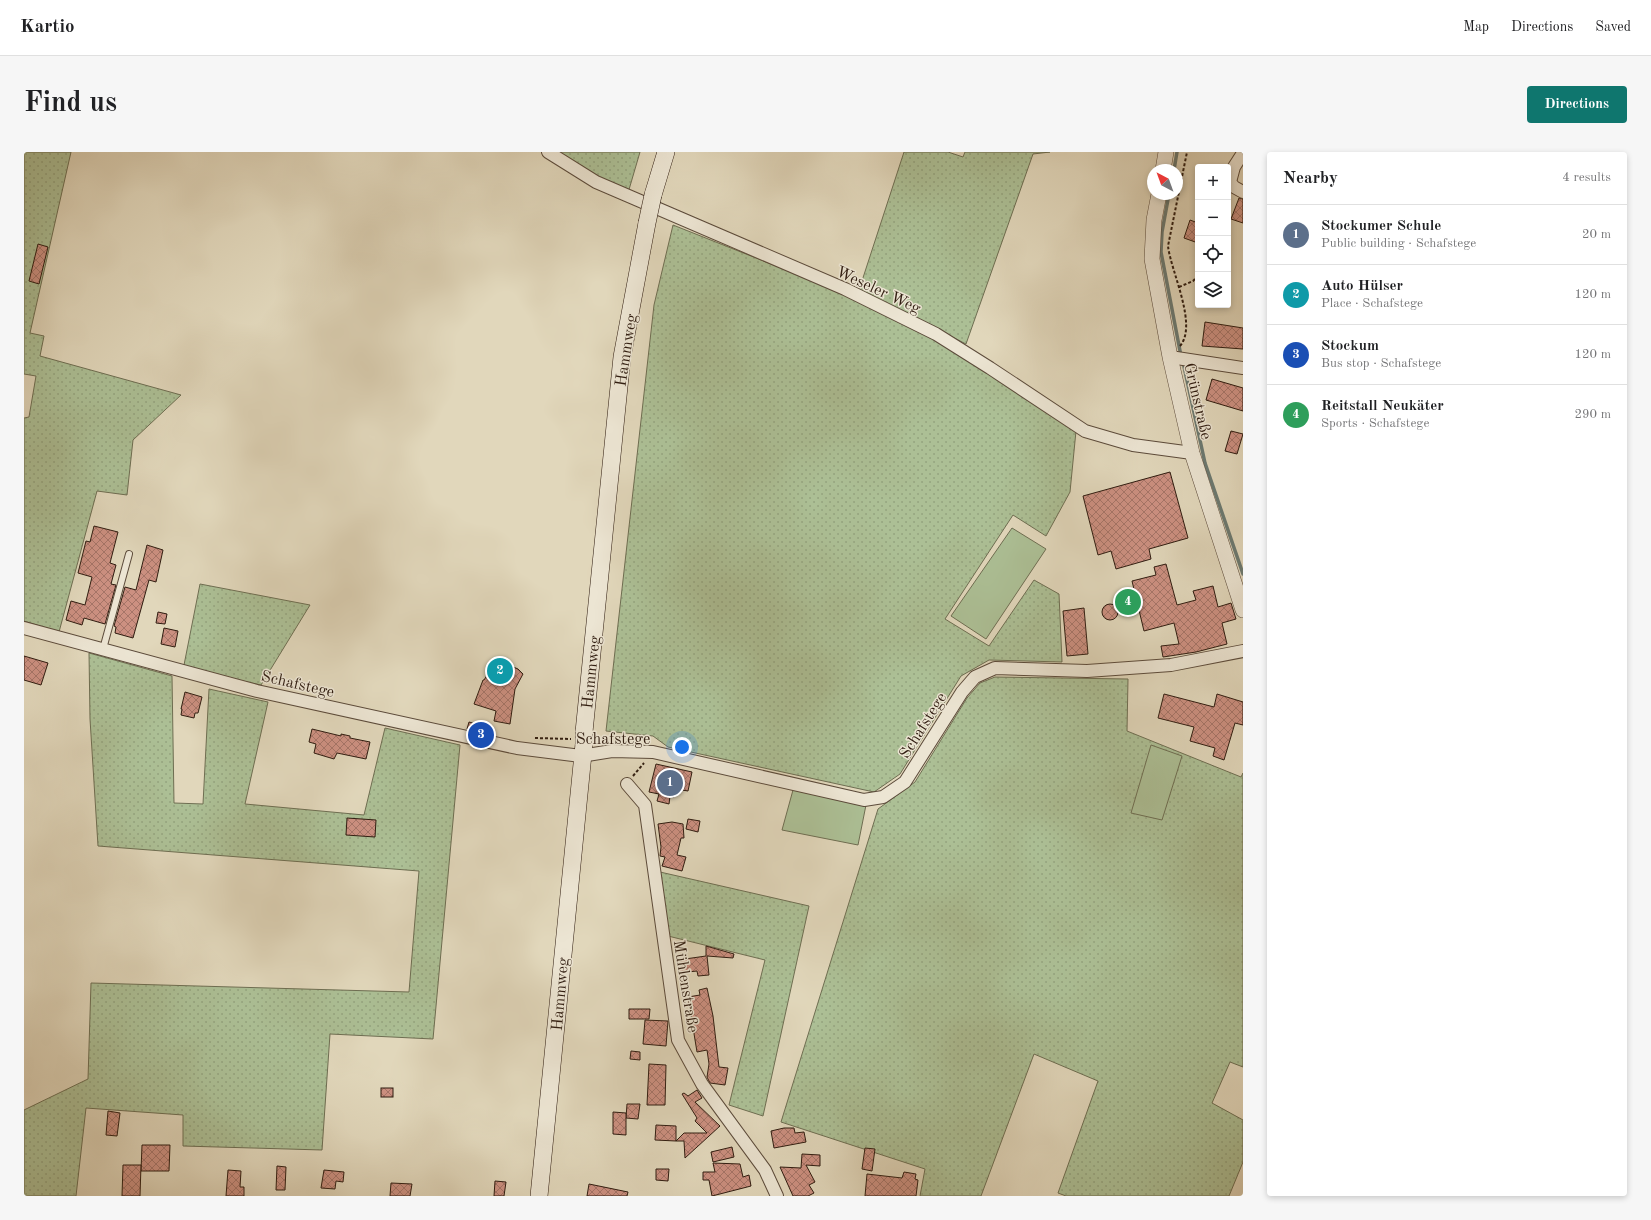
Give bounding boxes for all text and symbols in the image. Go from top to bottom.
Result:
text: Kartio [20,18,75,37]
text: Map [1463,20,1489,34]
text: Directions [1511,20,1573,34]
text: Saved [1595,20,1631,34]
button: Directions [1527,86,1627,123]
text: Find us [24,90,117,118]
north arrow [1147,164,1183,200]
map controls [1195,164,1231,308]
button: + [1195,164,1231,200]
text: Nearby [1283,170,1338,187]
text: 4 results [1562,171,1611,184]
button: − [1195,200,1231,236]
text: Stockumer Schule [1321,219,1441,234]
text: 1 [1292,228,1300,241]
text: 20 m [1582,228,1611,241]
button: locate [1195,236,1231,272]
text: Public building · Schafstege [1321,237,1476,250]
street label: Weseler Weg [833,264,923,318]
button: layers [1195,272,1231,308]
text: Auto Hülser [1321,279,1403,294]
text: 2 [1292,288,1300,301]
text: 120 m [1574,288,1611,301]
text: Place · Schafstege [1321,297,1423,310]
street label: Hammweg [613,312,641,388]
text: Stockum [1321,339,1379,354]
text: 3 [1292,348,1300,361]
text: 120 m [1574,348,1611,361]
text: Bus stop · Schafstege [1321,357,1441,370]
street label: Grünstraße [1180,362,1214,441]
text: Reitstall Neukäter [1321,399,1444,414]
text: 4 [1292,408,1300,421]
text: 290 m [1574,408,1611,421]
text: Sports · Schafstege [1321,417,1429,430]
pin: 4 [1115,587,1141,617]
street label: Hammweg [580,634,604,710]
pin: 2 [487,656,513,686]
street label: Schafstege [259,669,336,701]
street label: Schafstege [897,690,950,762]
pin: 3 [468,720,494,750]
street label: Schafstege [576,732,650,748]
your location [672,737,692,757]
pin: 1 [657,768,683,798]
street label: Mühlenstraße [670,939,700,1034]
street label: Hammweg [550,956,572,1032]

